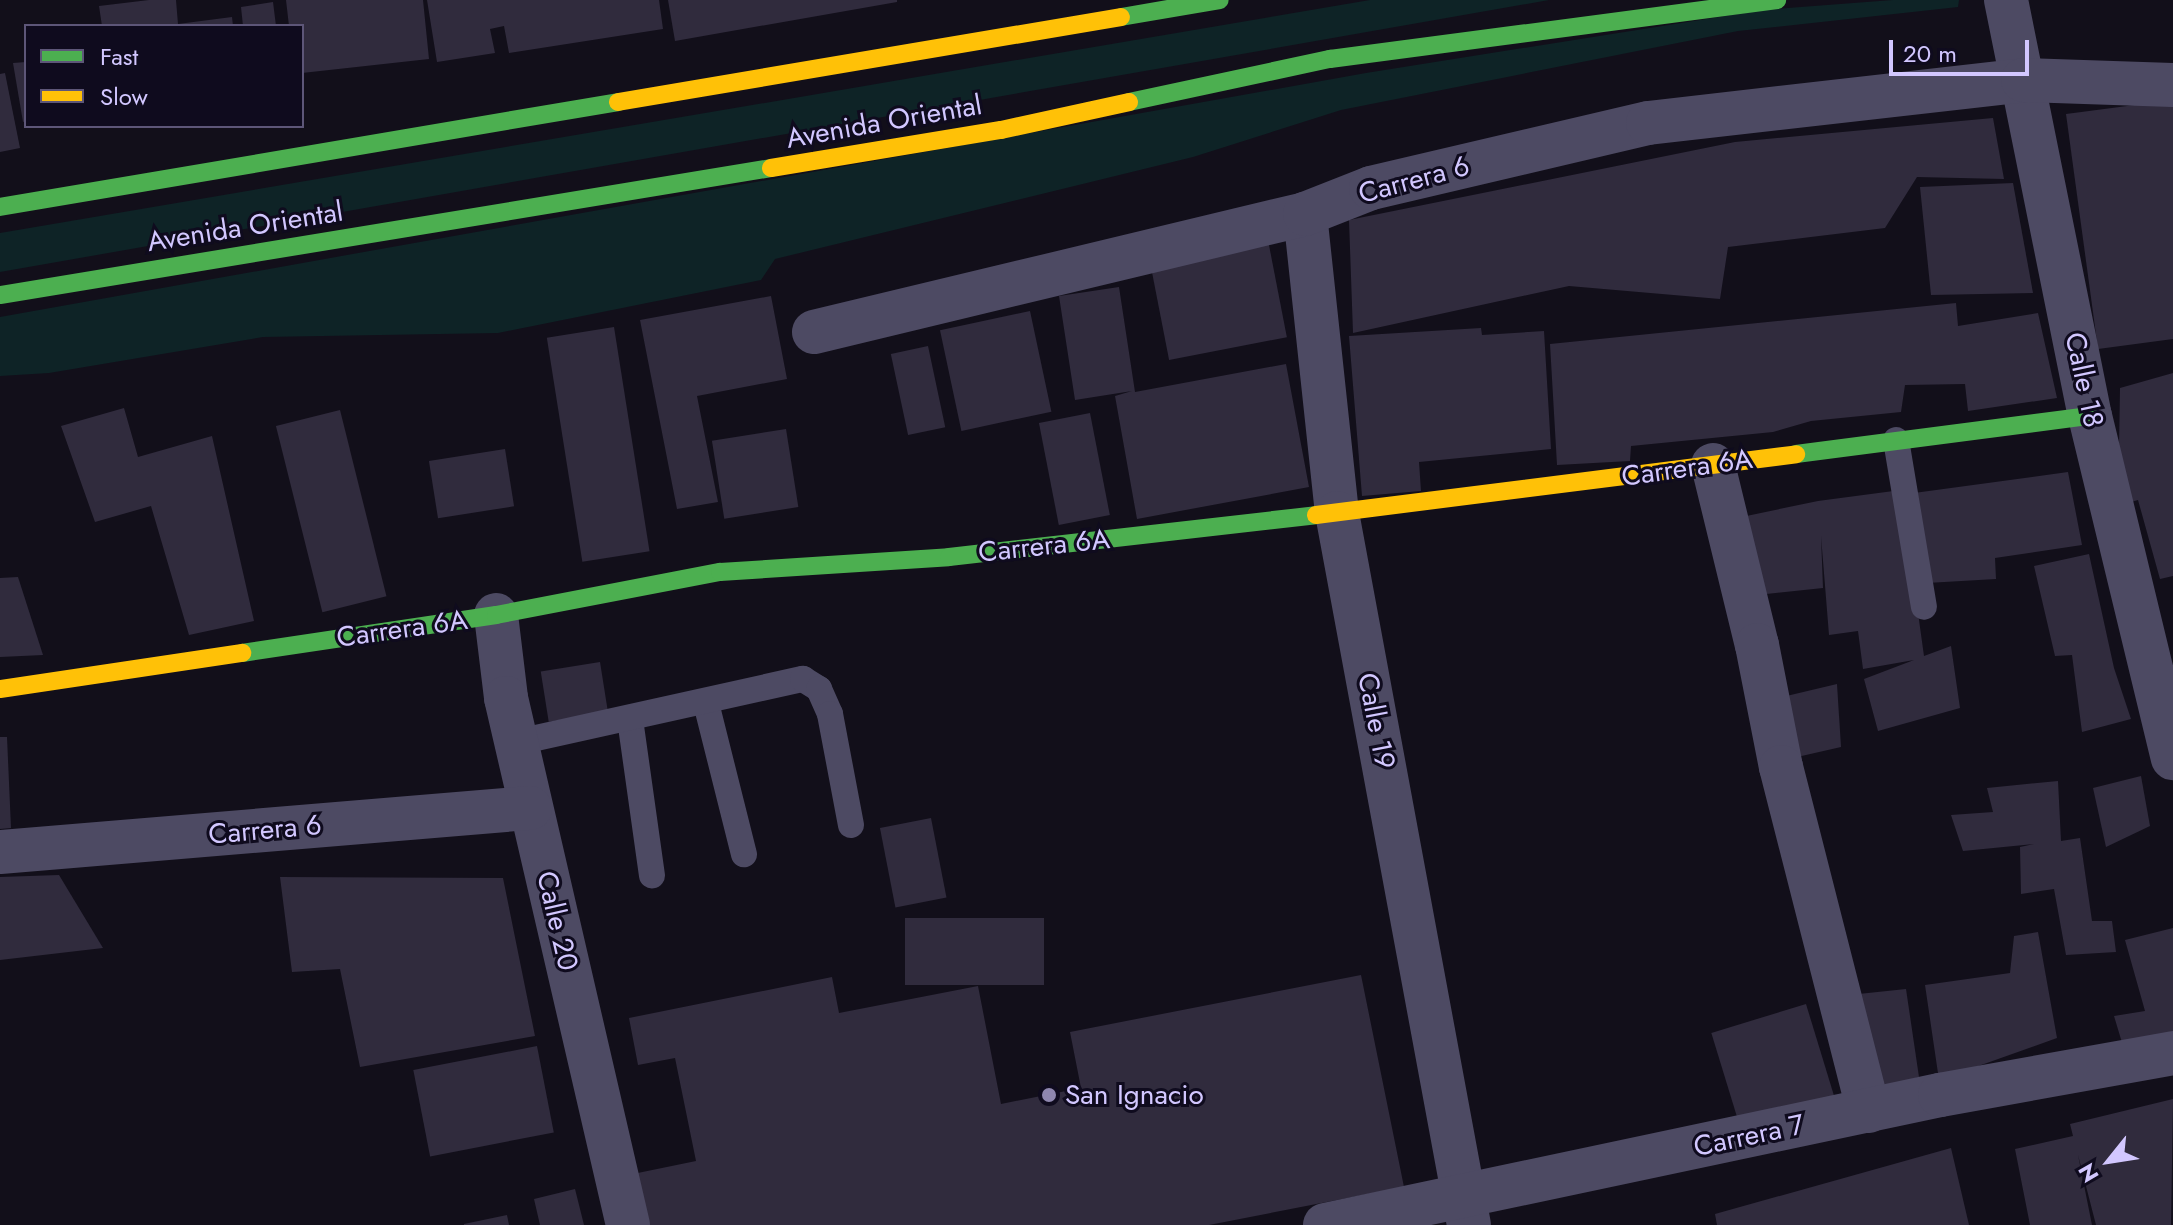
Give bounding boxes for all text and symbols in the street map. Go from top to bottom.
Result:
legend [24,24,304,128]
scale bar [1893,24,2033,74]
text: 20 m [1903,36,1957,71]
text: Fast [100,39,138,74]
text: Slow [100,79,148,114]
street label: Avenida Oriental [784,88,984,156]
street label: Carrera 6 [1355,149,1473,211]
street label: Avenida Oriental [145,195,345,259]
street label: Calle 18 [2058,329,2110,431]
street label: Carrera 6A [1619,442,1755,494]
street label: Carrera 6A [977,522,1111,570]
street label: Carrera 6A [334,603,470,655]
street label: Calle 19 [1350,670,1402,772]
street label: Carrera 6 [207,808,323,852]
street label: Calle 20 [529,868,585,974]
place label: San Ignacio [1065,1078,1204,1112]
marker: San Ignacio [1040,1086,1058,1104]
street label: Carrera 7 [1691,1108,1807,1164]
north arrow [2069,1121,2149,1201]
text: N [2070,1157,2106,1189]

